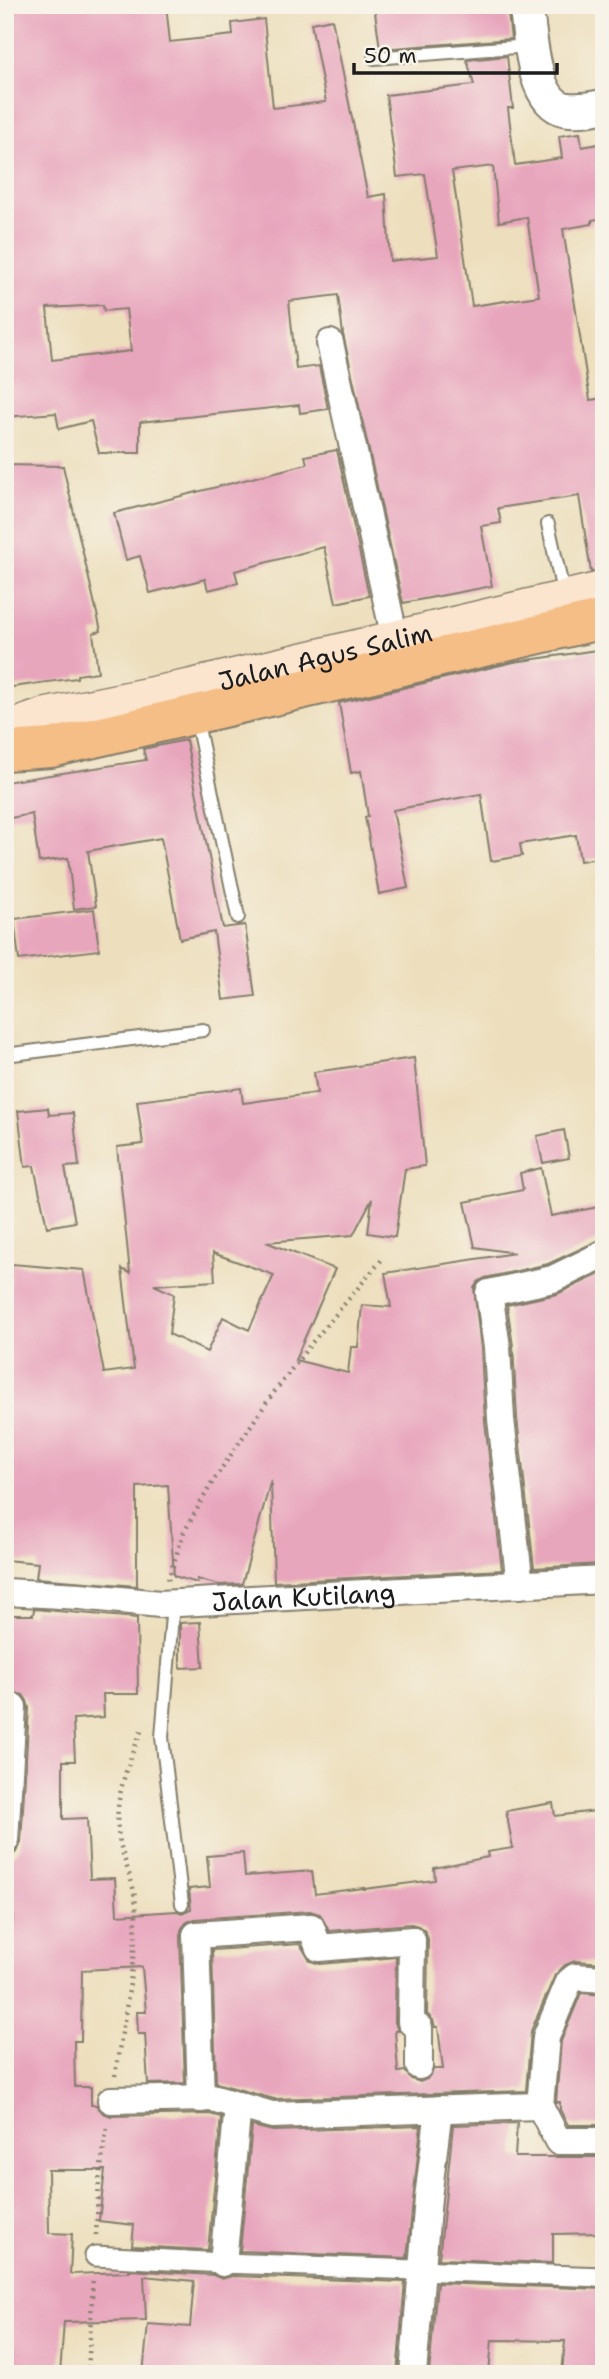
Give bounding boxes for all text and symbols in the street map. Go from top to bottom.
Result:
scale bar [354,32,556,76]
text: 50 m [364,42,417,70]
street label: Jalan Agus Salim [215,614,435,698]
street label: Jalan Kutilang [210,1574,396,1619]

